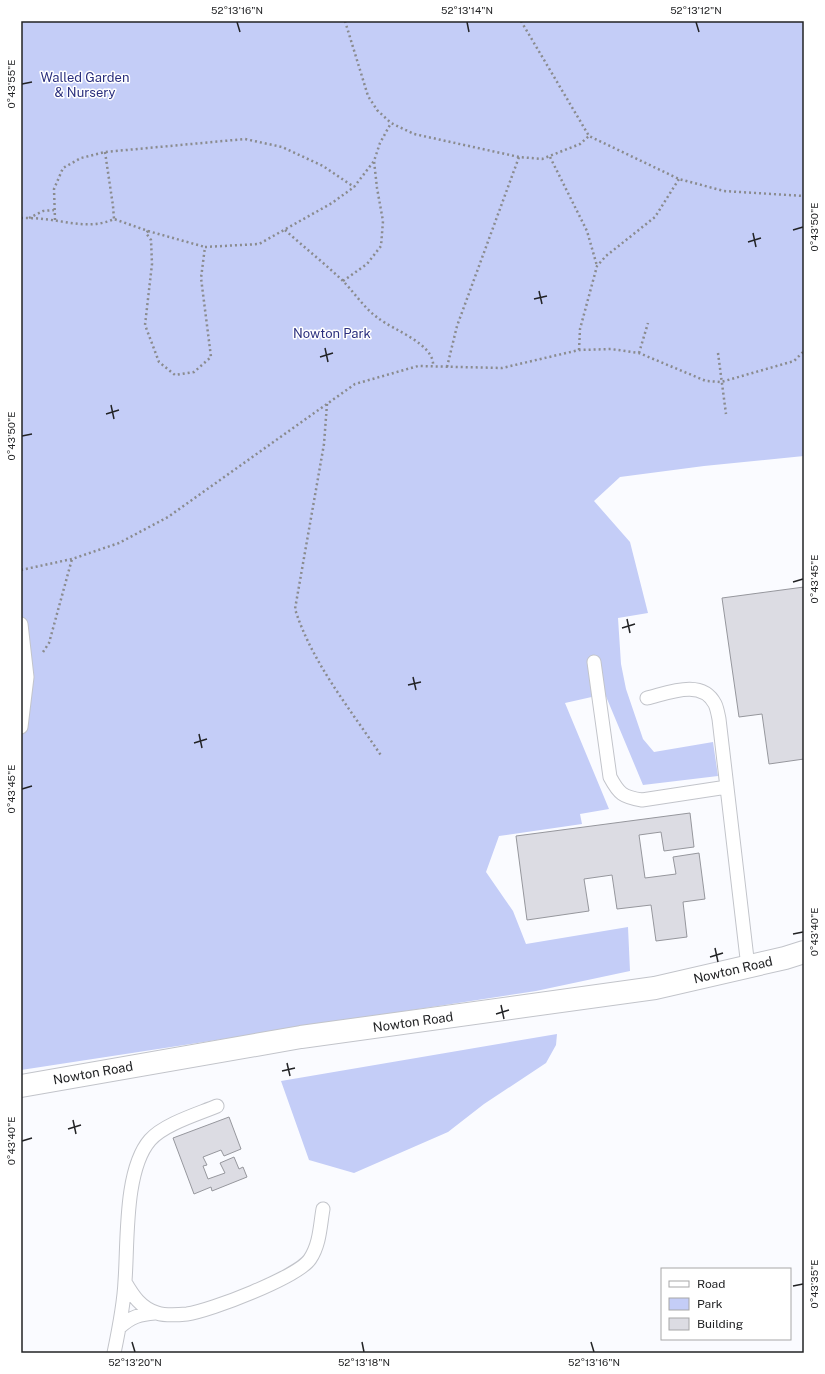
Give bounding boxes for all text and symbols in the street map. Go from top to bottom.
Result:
text: 52°13'16"N [211,4,263,16]
text: 52°13'14"N [441,4,493,16]
text: 52°13'12"N [670,4,722,16]
text: 0°43'55"E [5,59,17,109]
park label: Walled Garden & Nursery [41,70,129,100]
text: 0°43'50"E [808,203,820,251]
park label: Nowton Park [293,326,371,341]
text: 0°43'50"E [5,412,17,460]
text: 0°43'45"E [808,555,820,603]
text: 0°43'45"E [5,765,17,813]
text: 0°43'40"E [808,908,820,956]
street label: Nowton Road [692,954,774,986]
street label: Nowton Road [372,1009,454,1035]
street label: Nowton Road [52,1059,134,1087]
text: 0°43'40"E [5,1117,17,1165]
text: 0°43'35"E [808,1260,820,1308]
legend [661,1268,791,1340]
text: Road [697,1277,725,1291]
text: Park [697,1297,723,1311]
text: Building [697,1317,743,1331]
text: 52°13'20"N [108,1356,162,1368]
text: 52°13'18"N [338,1356,390,1368]
text: 52°13'16"N [568,1356,620,1368]

